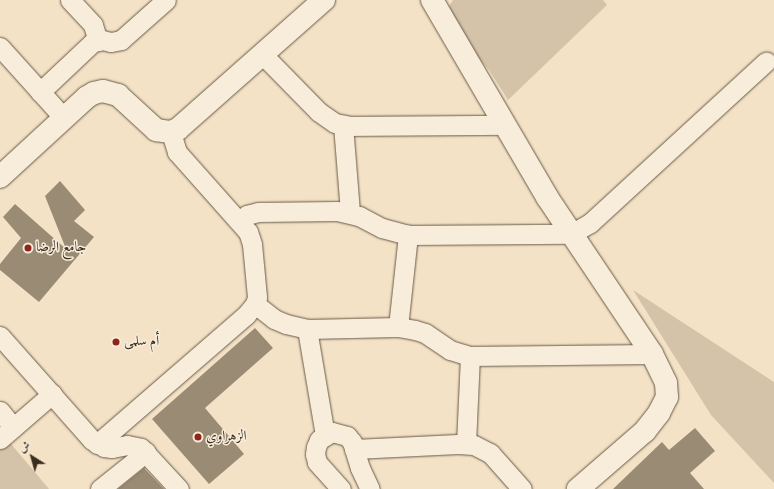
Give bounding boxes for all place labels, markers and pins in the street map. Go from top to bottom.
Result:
place label: جامع الرضا [36,240,86,256]
marker: جامع الرضا [23,243,33,253]
place label: أم سلمى [124,334,159,350]
marker: أم سلمى [111,337,121,347]
place label: الزهراوي [206,429,247,445]
marker: الزهراوي [193,432,203,442]

